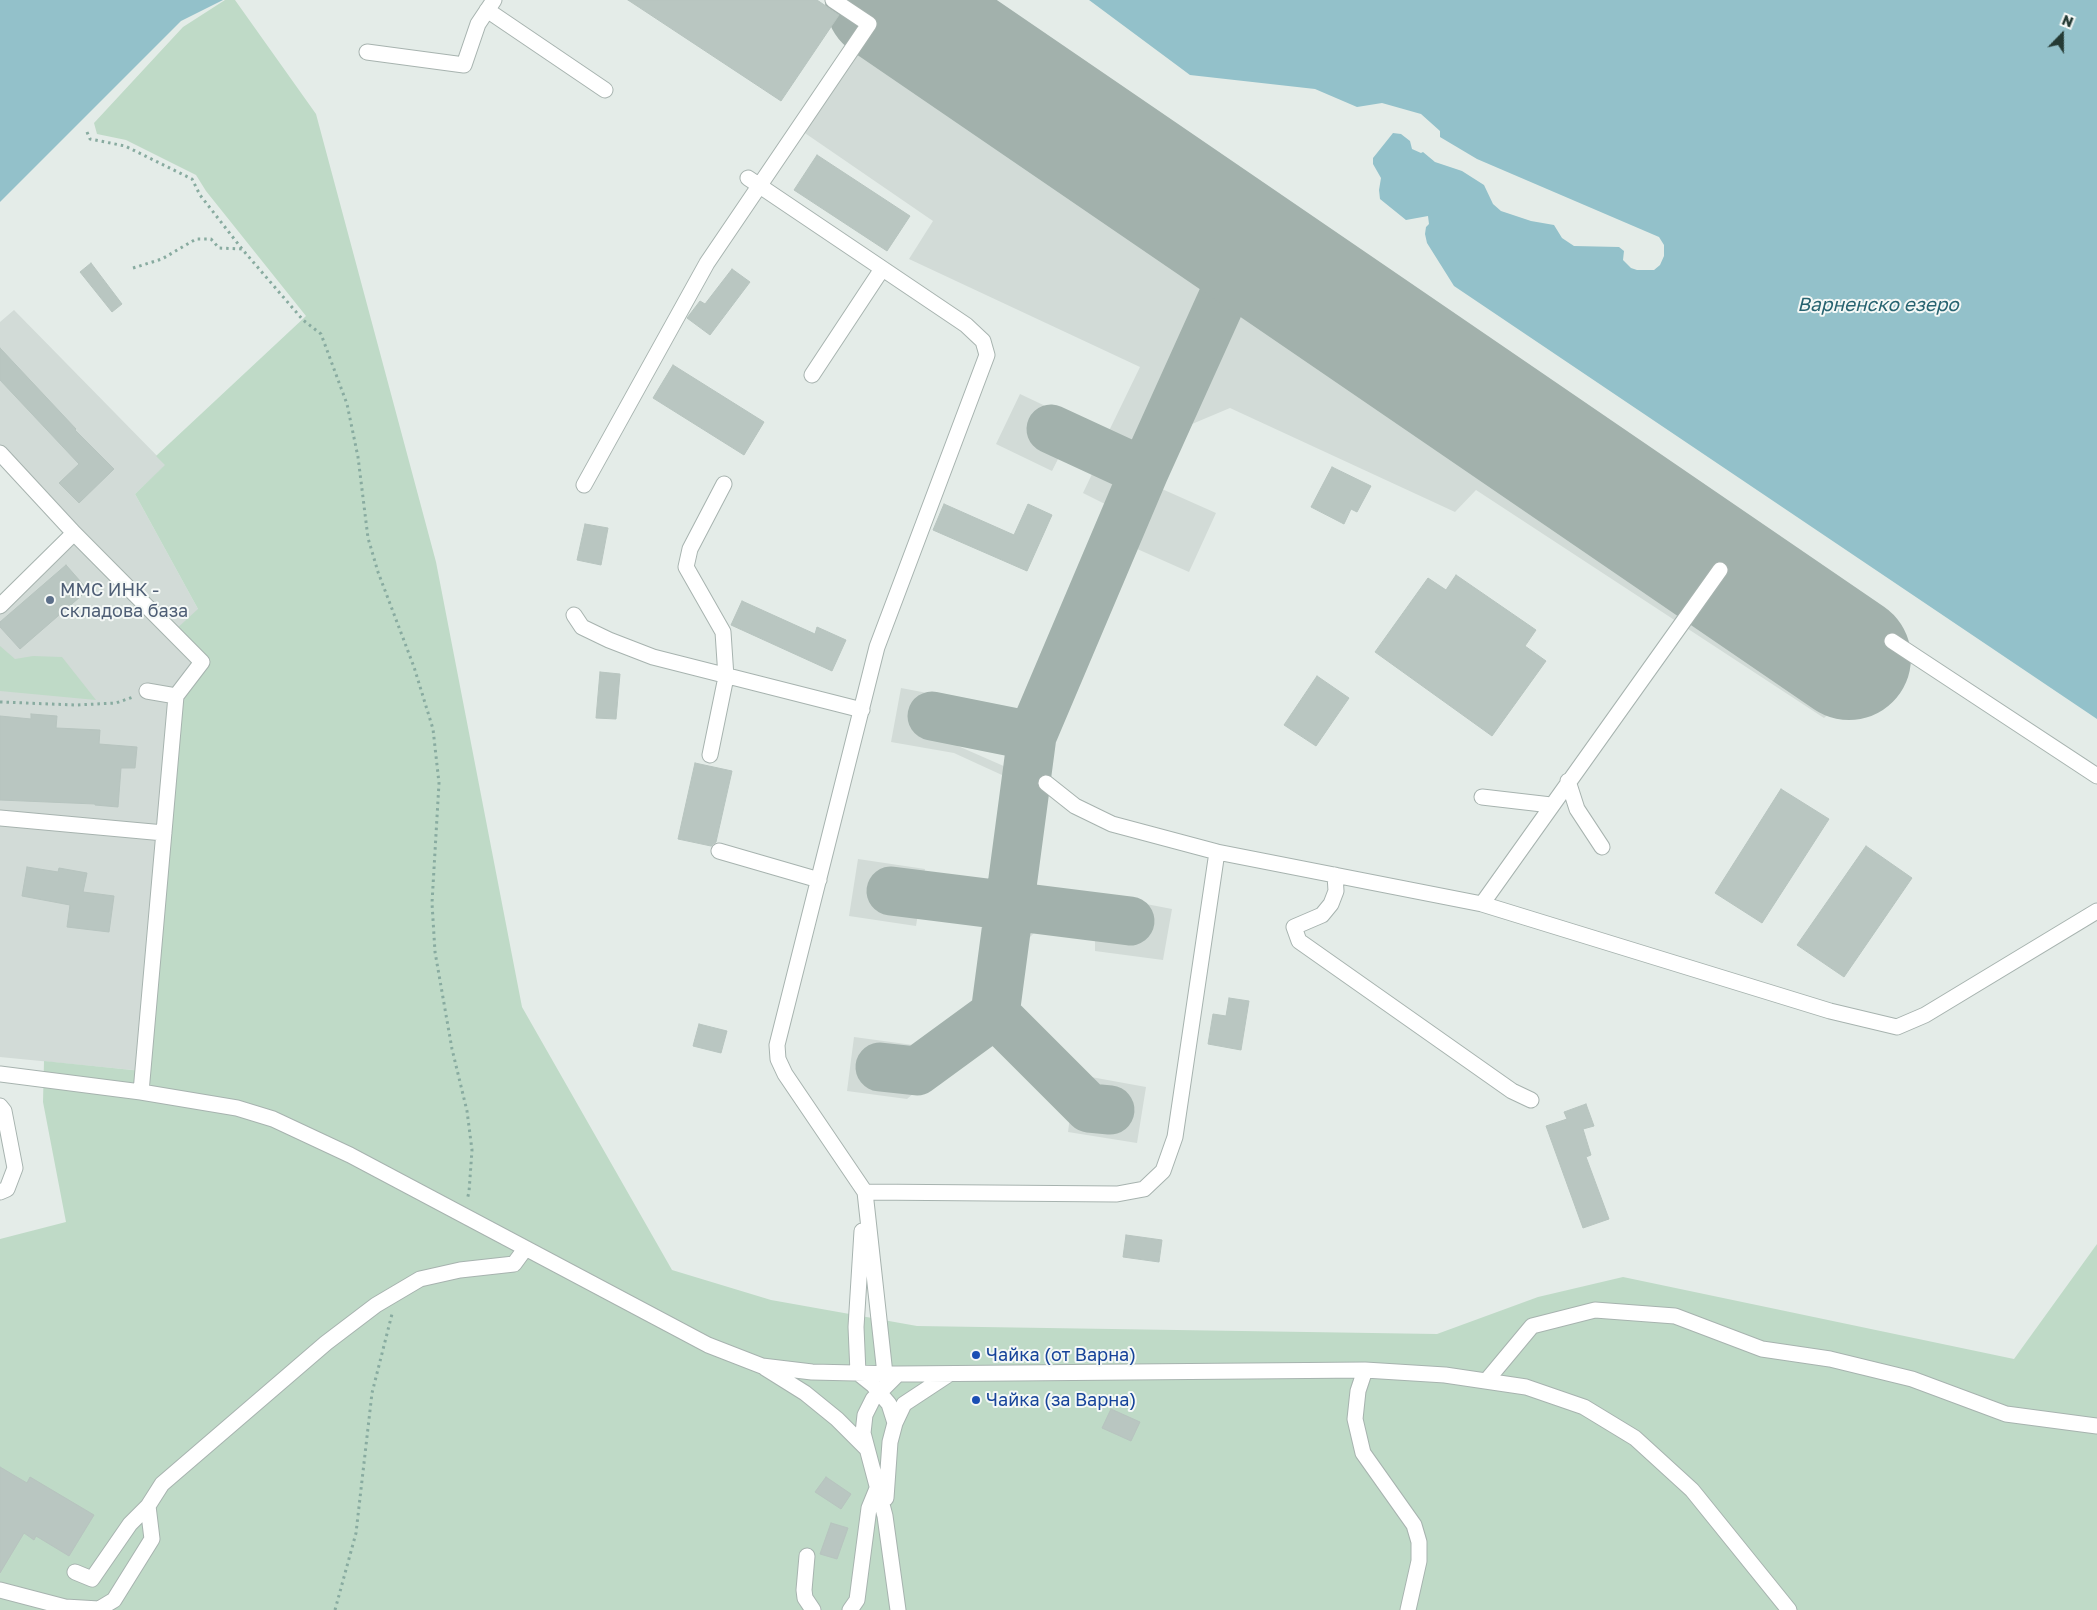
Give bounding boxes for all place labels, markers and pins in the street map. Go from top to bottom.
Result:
place label: ММС ИНК - складова база [60,579,188,622]
marker: ММС ИНК - складова база [44,594,56,606]
place label: Чайка (от Варна) [986,1344,1136,1366]
marker: Чайка (от Варна) [970,1349,982,1361]
place label: Чайка (за Варна) [986,1389,1136,1411]
marker: Чайка (за Варна) [970,1394,982,1406]

